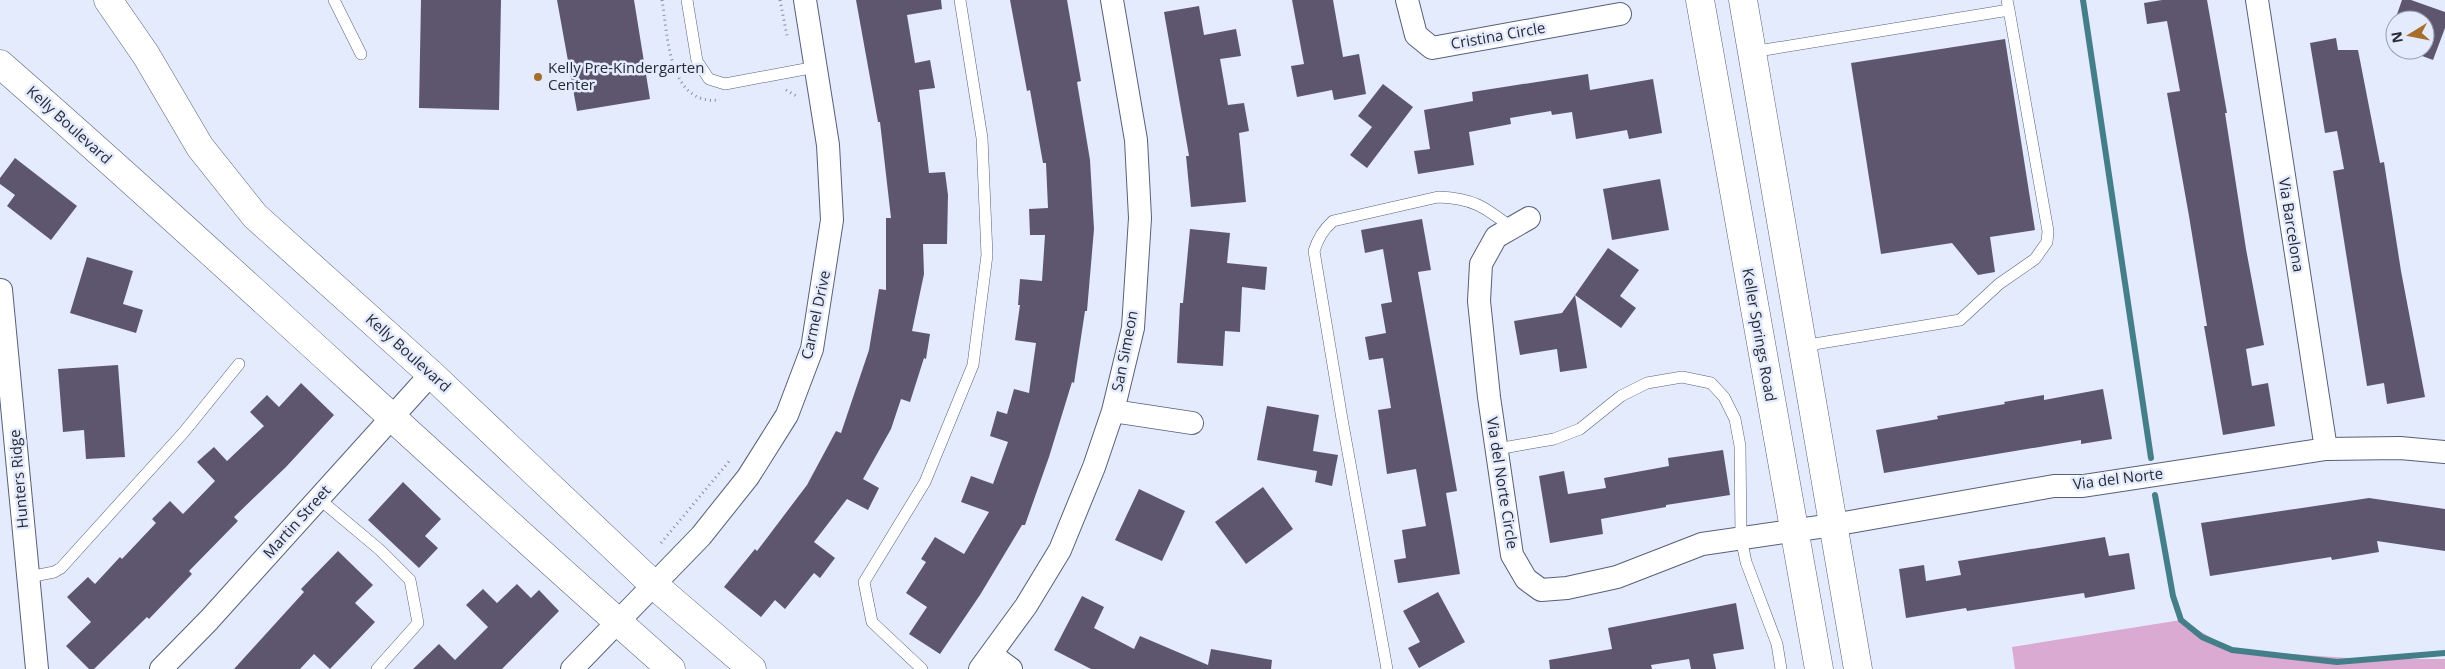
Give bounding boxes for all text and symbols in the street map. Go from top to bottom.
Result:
north arrow [2385,10,2435,60]
street label: Cristina Circle [1449,17,1547,53]
text: N [2386,30,2407,45]
place label: Kelly Pre-Kindergarten Center [548,57,704,94]
marker: Kelly Pre-Kindergarten Center [532,71,544,83]
street label: Kelly Boulevard [23,81,116,168]
street label: Via Barcelona [2275,176,2309,273]
street label: Keller Springs Road [1738,267,1782,403]
street label: Carmel Drive [796,268,834,361]
street label: Kelly Boulevard [362,309,455,396]
street label: San Simeon [1106,309,1142,393]
street label: Via del Norte Circle [1483,416,1523,550]
street label: Hunters Ridge [4,429,32,529]
street label: Via del Norte [2072,463,2164,493]
street label: Martin Street [258,480,334,562]

